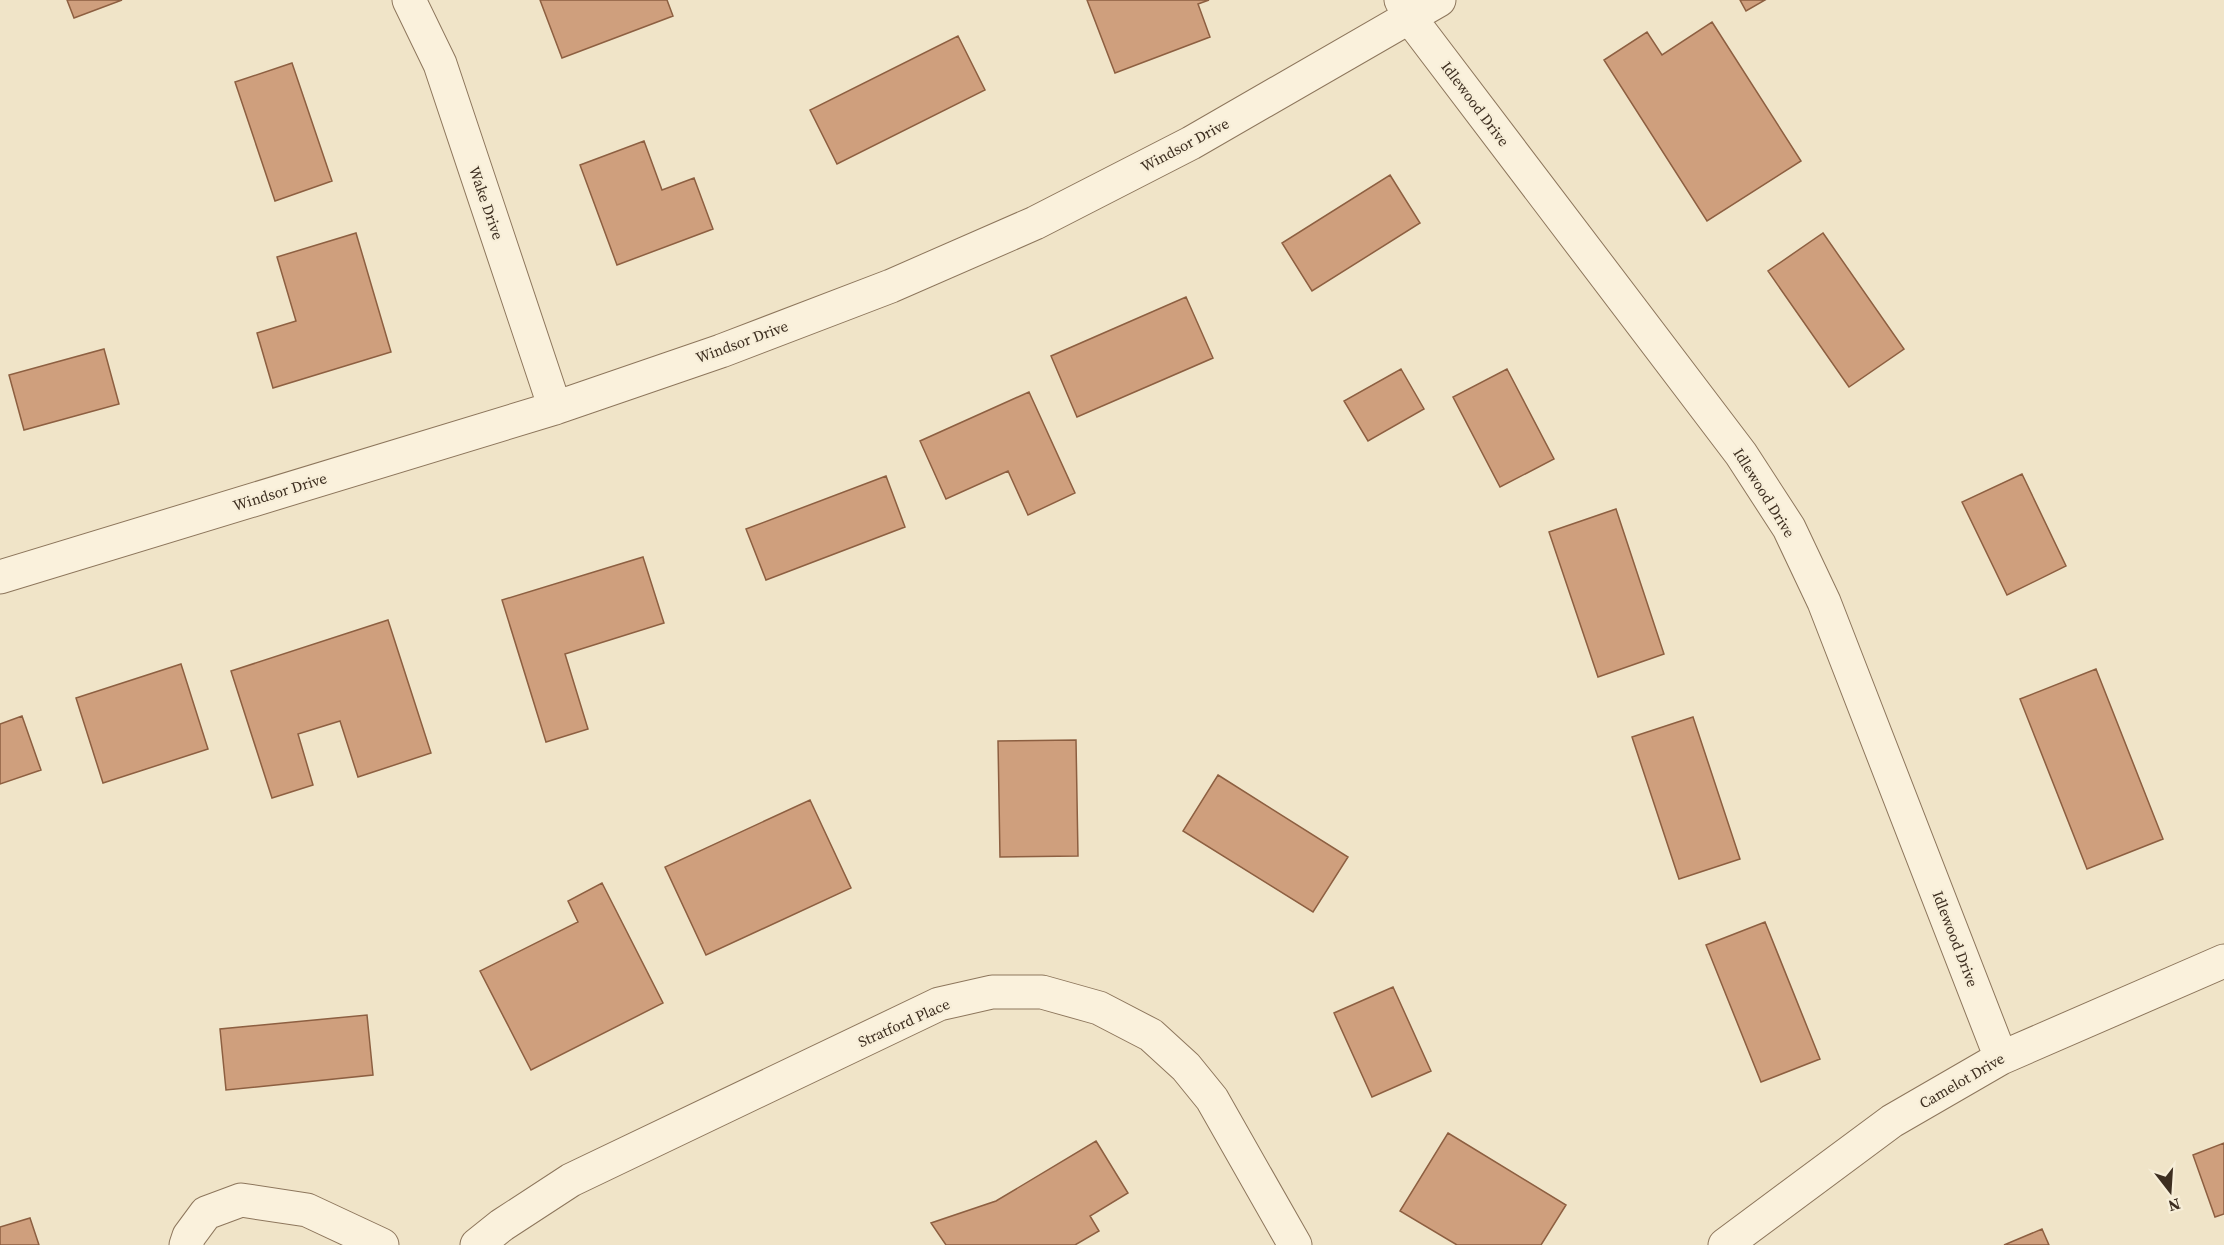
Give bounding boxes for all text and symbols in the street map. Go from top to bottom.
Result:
street label: Idlewood Drive [1436,57,1515,151]
street label: Windsor Drive [1137,112,1233,177]
street label: Wake Drive [464,163,509,243]
street label: Windsor Drive [693,315,791,368]
street label: Idlewood Drive [1729,444,1800,542]
street label: Windsor Drive [230,467,330,516]
street label: Idlewood Drive [1927,888,1984,990]
street label: Stratford Place [855,993,953,1052]
street label: Camelot Drive [1915,1048,2008,1113]
north arrow [2140,1161,2200,1221]
text: N [2165,1193,2183,1218]

